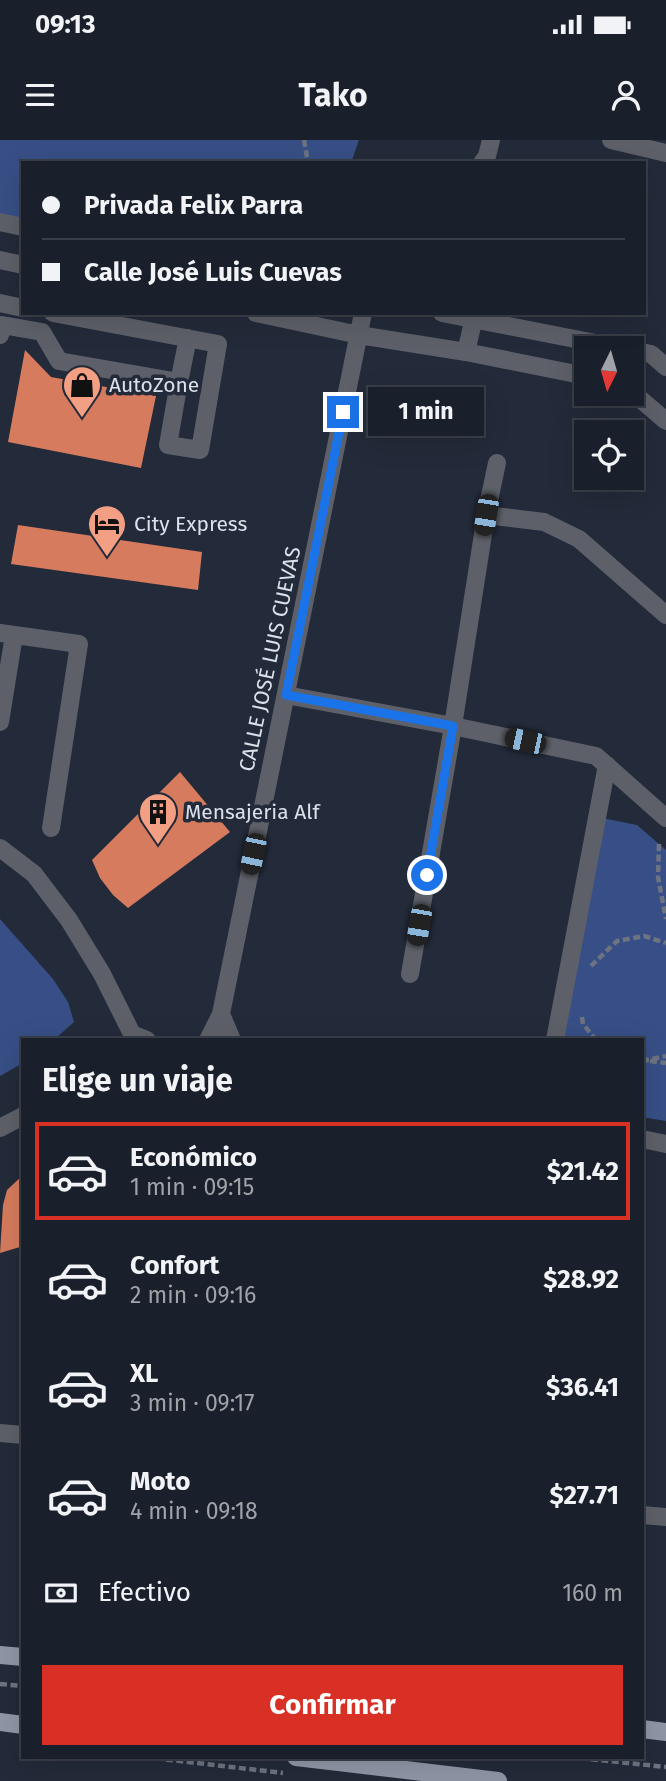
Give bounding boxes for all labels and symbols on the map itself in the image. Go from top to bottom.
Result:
north arrow [574,336,644,406]
shop icon: AutoZone [61,364,103,419]
place label: AutoZone [109,372,199,398]
callout: 1 min [368,387,483,436]
route end [327,396,359,428]
car [473,493,500,537]
hotel icon: City Express [86,503,128,558]
place label: City Express [134,511,247,537]
street label: CALLE JOSÉ LUIS CUEVAS [233,544,307,774]
car [503,726,548,756]
building icon: Mensajeria Alf [137,791,179,846]
place label: Mensajeria Alf [185,799,321,825]
car [239,831,268,877]
route start [411,859,443,891]
car [406,902,433,948]

